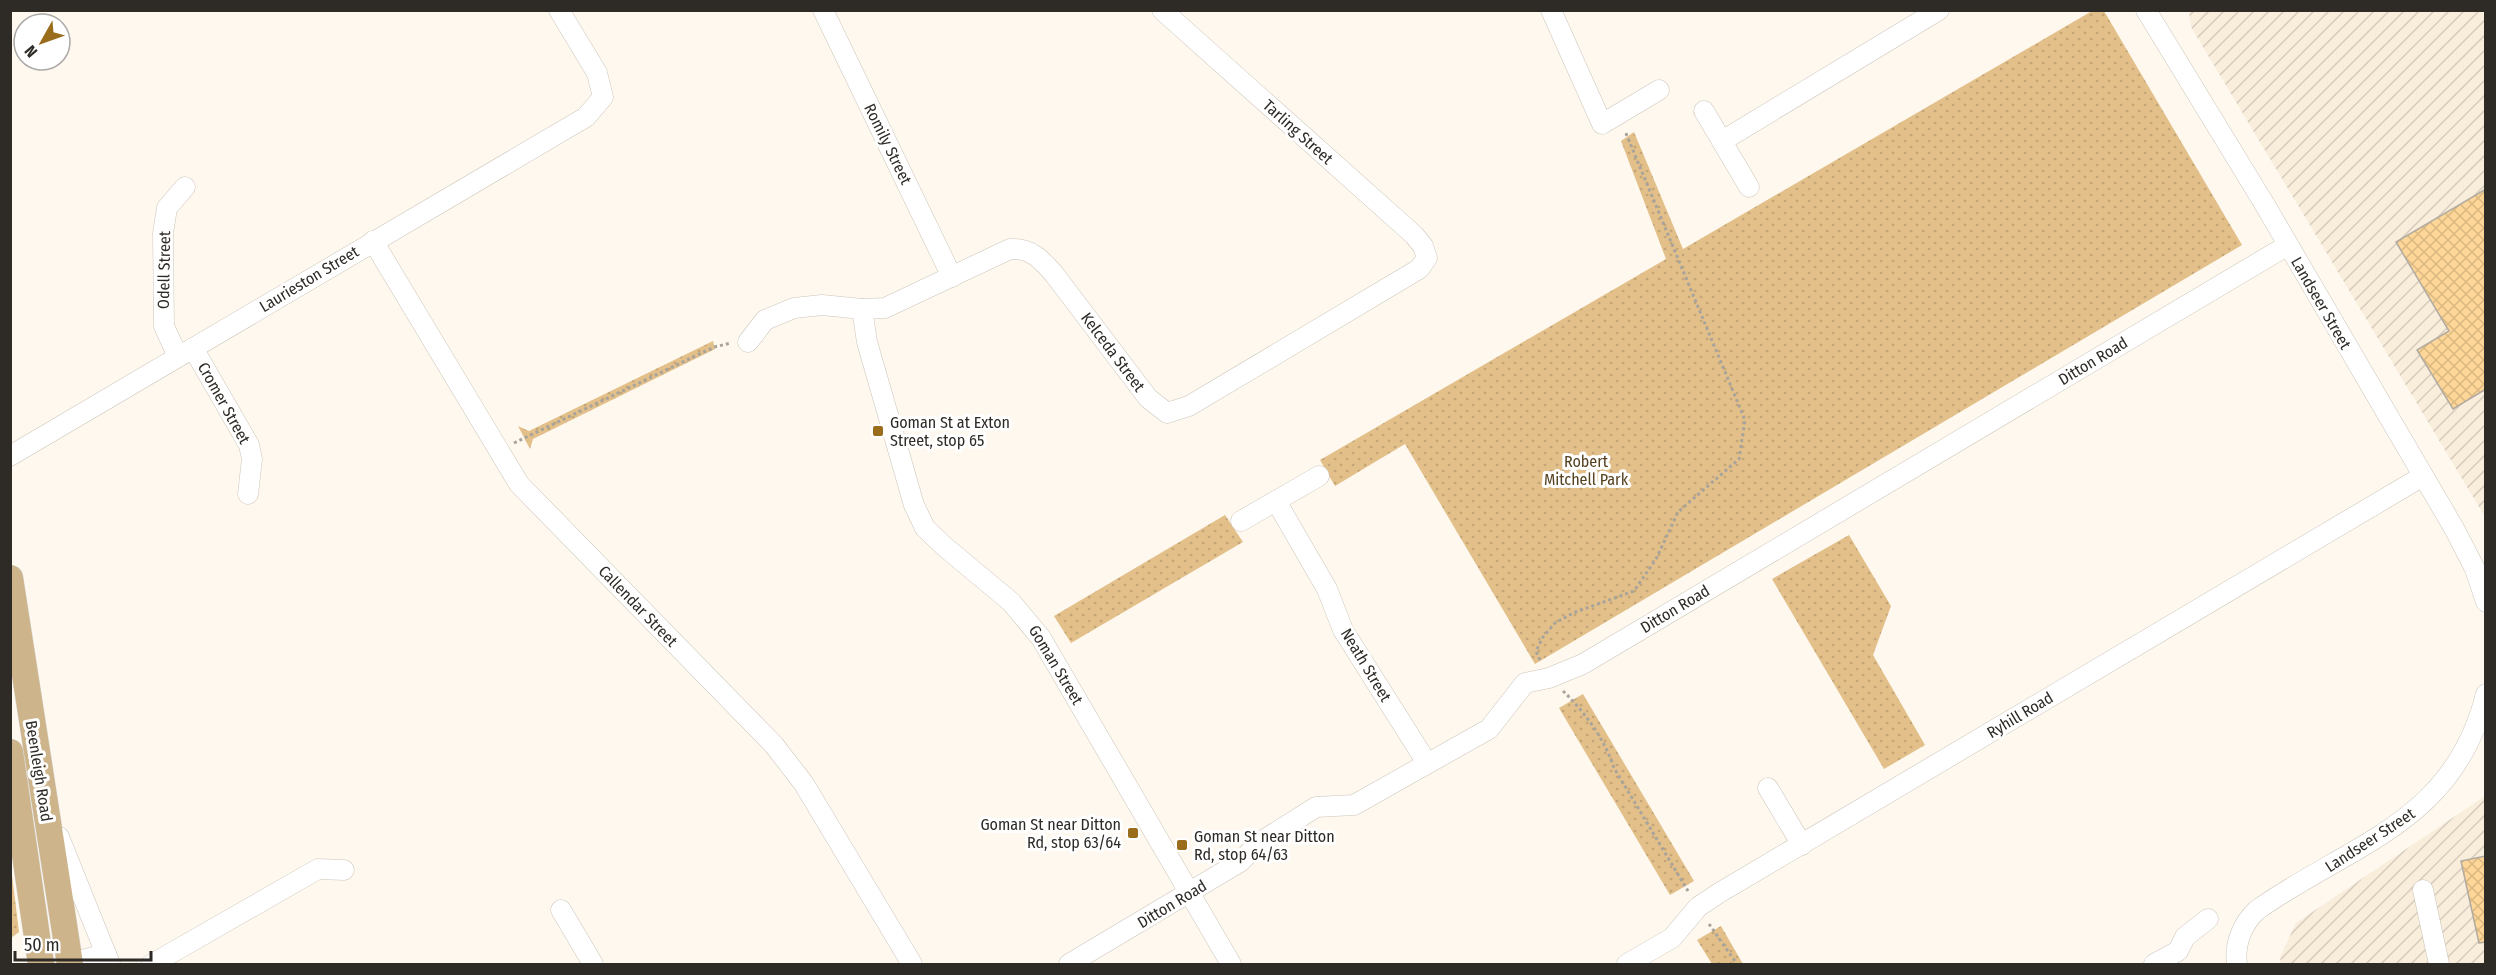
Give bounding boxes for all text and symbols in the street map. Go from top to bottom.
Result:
north arrow [12,12,72,72]
text: N [21,42,41,61]
street label: Tarling Street [1259,96,1337,169]
street label: Romily Street [860,100,916,188]
street label: Odell Street [154,230,174,309]
street label: Laurieston Street [256,241,363,316]
street label: Landseer Street [2287,254,2355,353]
street label: Kelceda Street [1077,309,1149,396]
street label: Ditton Road [2055,333,2131,389]
street label: Cromer Street [194,359,255,448]
place label: Goman St at Exton Street, stop 65 [890,413,1010,450]
marker: Goman St at Exton Street, stop 65 [871,424,885,438]
park label: Robert Mitchell Park [1544,452,1629,489]
street label: Callendar Street [595,561,682,651]
street label: Ditton Road [1637,581,1713,637]
street label: Goman Street [1025,622,1088,709]
street label: Neath Street [1337,625,1396,706]
street label: Ryhill Road [1984,688,2056,742]
street label: Beenleigh Road [22,719,56,823]
street label: Landseer Street [2322,804,2419,876]
place label: Goman St near Ditton Rd, stop 63/64 [980,815,1121,852]
marker: Goman St near Ditton Rd, stop 63/64 [1126,826,1140,840]
place label: Goman St near Ditton Rd, stop 64/63 [1194,827,1335,864]
marker: Goman St near Ditton Rd, stop 64/63 [1175,838,1189,852]
street label: Ditton Road [1134,876,1210,932]
scale bar [15,924,152,962]
text: 50 m [24,934,60,956]

